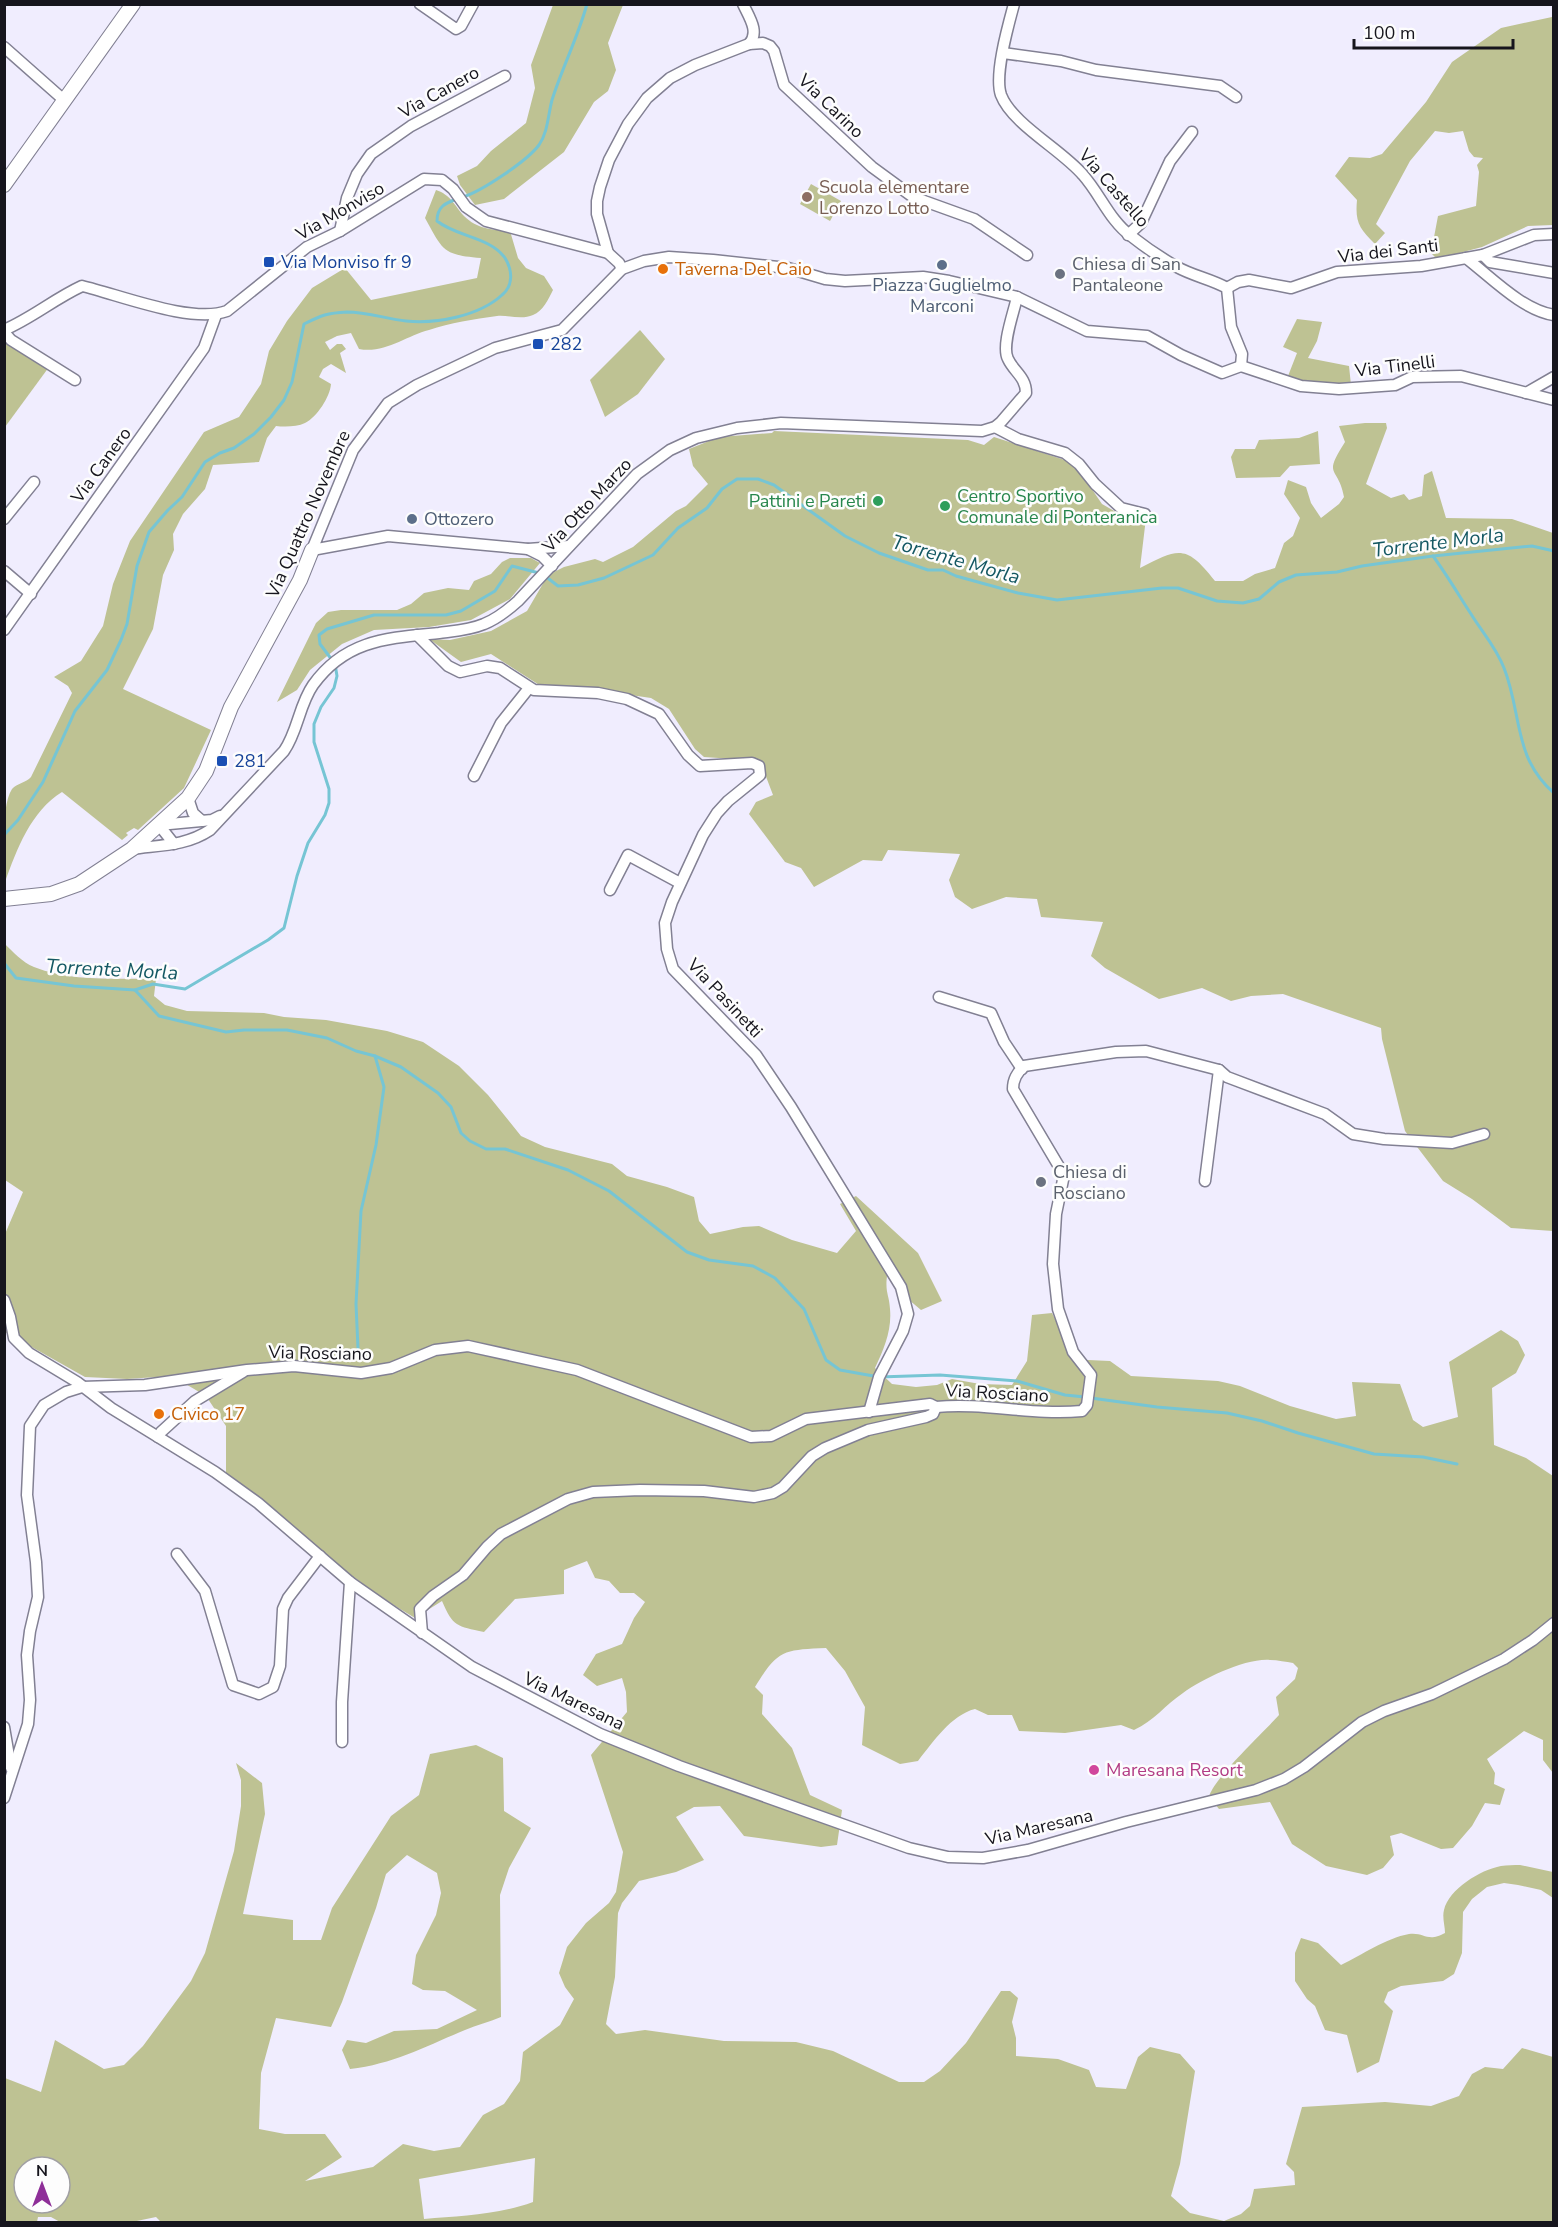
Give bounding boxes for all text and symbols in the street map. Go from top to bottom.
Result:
scale bar [1354,12,1513,50]
text: 100 m [1363,21,1415,45]
street label: Via Canero [394,60,483,124]
street label: Via Carino [792,68,869,143]
street label: Via Castello [1072,143,1155,232]
place label: Scuola elementare Lorenzo Lotto [819,175,969,220]
street label: Via Monviso [291,176,389,246]
marker: Scuola elementare Lorenzo Lotto [800,190,814,204]
street label: Via dei Santi [1335,233,1440,269]
place label: Via Monviso fr 9 [280,250,412,274]
place label: Chiesa di San Pantaleone [1072,252,1181,297]
marker: Via Monviso fr 9 [262,255,276,269]
place label: Taverna Del Caio [675,257,812,281]
marker: Piazza Guglielmo Marconi [935,258,949,272]
marker: Taverna Del Caio [656,262,670,276]
marker: Chiesa di San Pantaleone [1053,267,1067,281]
place label: Piazza Guglielmo Marconi [872,273,1012,318]
place label: 282 [550,332,582,356]
marker: 282 [531,337,545,351]
street label: Via Tinelli [1353,349,1436,383]
street label: Via Canero [65,422,137,509]
street label: Via Quattro Novembre [260,426,356,603]
street label: Via Otto Marzo [536,453,637,558]
place label: Centro Sportivo Comunale di Ponteranica [957,484,1158,529]
place label: Pattini e Pareti [749,489,866,513]
marker: Pattini e Pareti [871,494,885,508]
marker: Centro Sportivo Comunale di Ponteranica [938,499,952,513]
place label: Ottozero [424,507,494,531]
marker: Ottozero [405,512,419,526]
water label: Torrente Morla [1371,521,1505,564]
water label: Torrente Morla [889,528,1023,591]
place label: 281 [234,749,266,773]
marker: 281 [215,754,229,768]
street label: Via Pasinetti [681,952,768,1043]
water label: Torrente Morla [45,953,179,986]
place label: Chiesa di Rosciano [1053,1160,1127,1205]
marker: Chiesa di Rosciano [1034,1175,1048,1189]
street label: Via Rosciano [267,1340,372,1366]
street label: Via Rosciano [944,1378,1049,1408]
place label: Civico 17 [171,1402,245,1426]
marker: Civico 17 [152,1407,166,1421]
street label: Via Maresana [519,1666,628,1736]
place label: Maresana Resort [1106,1758,1243,1782]
marker: Maresana Resort [1087,1763,1101,1777]
street label: Via Maresana [982,1803,1095,1851]
north arrow [12,2155,72,2215]
text: N [36,2160,48,2182]

